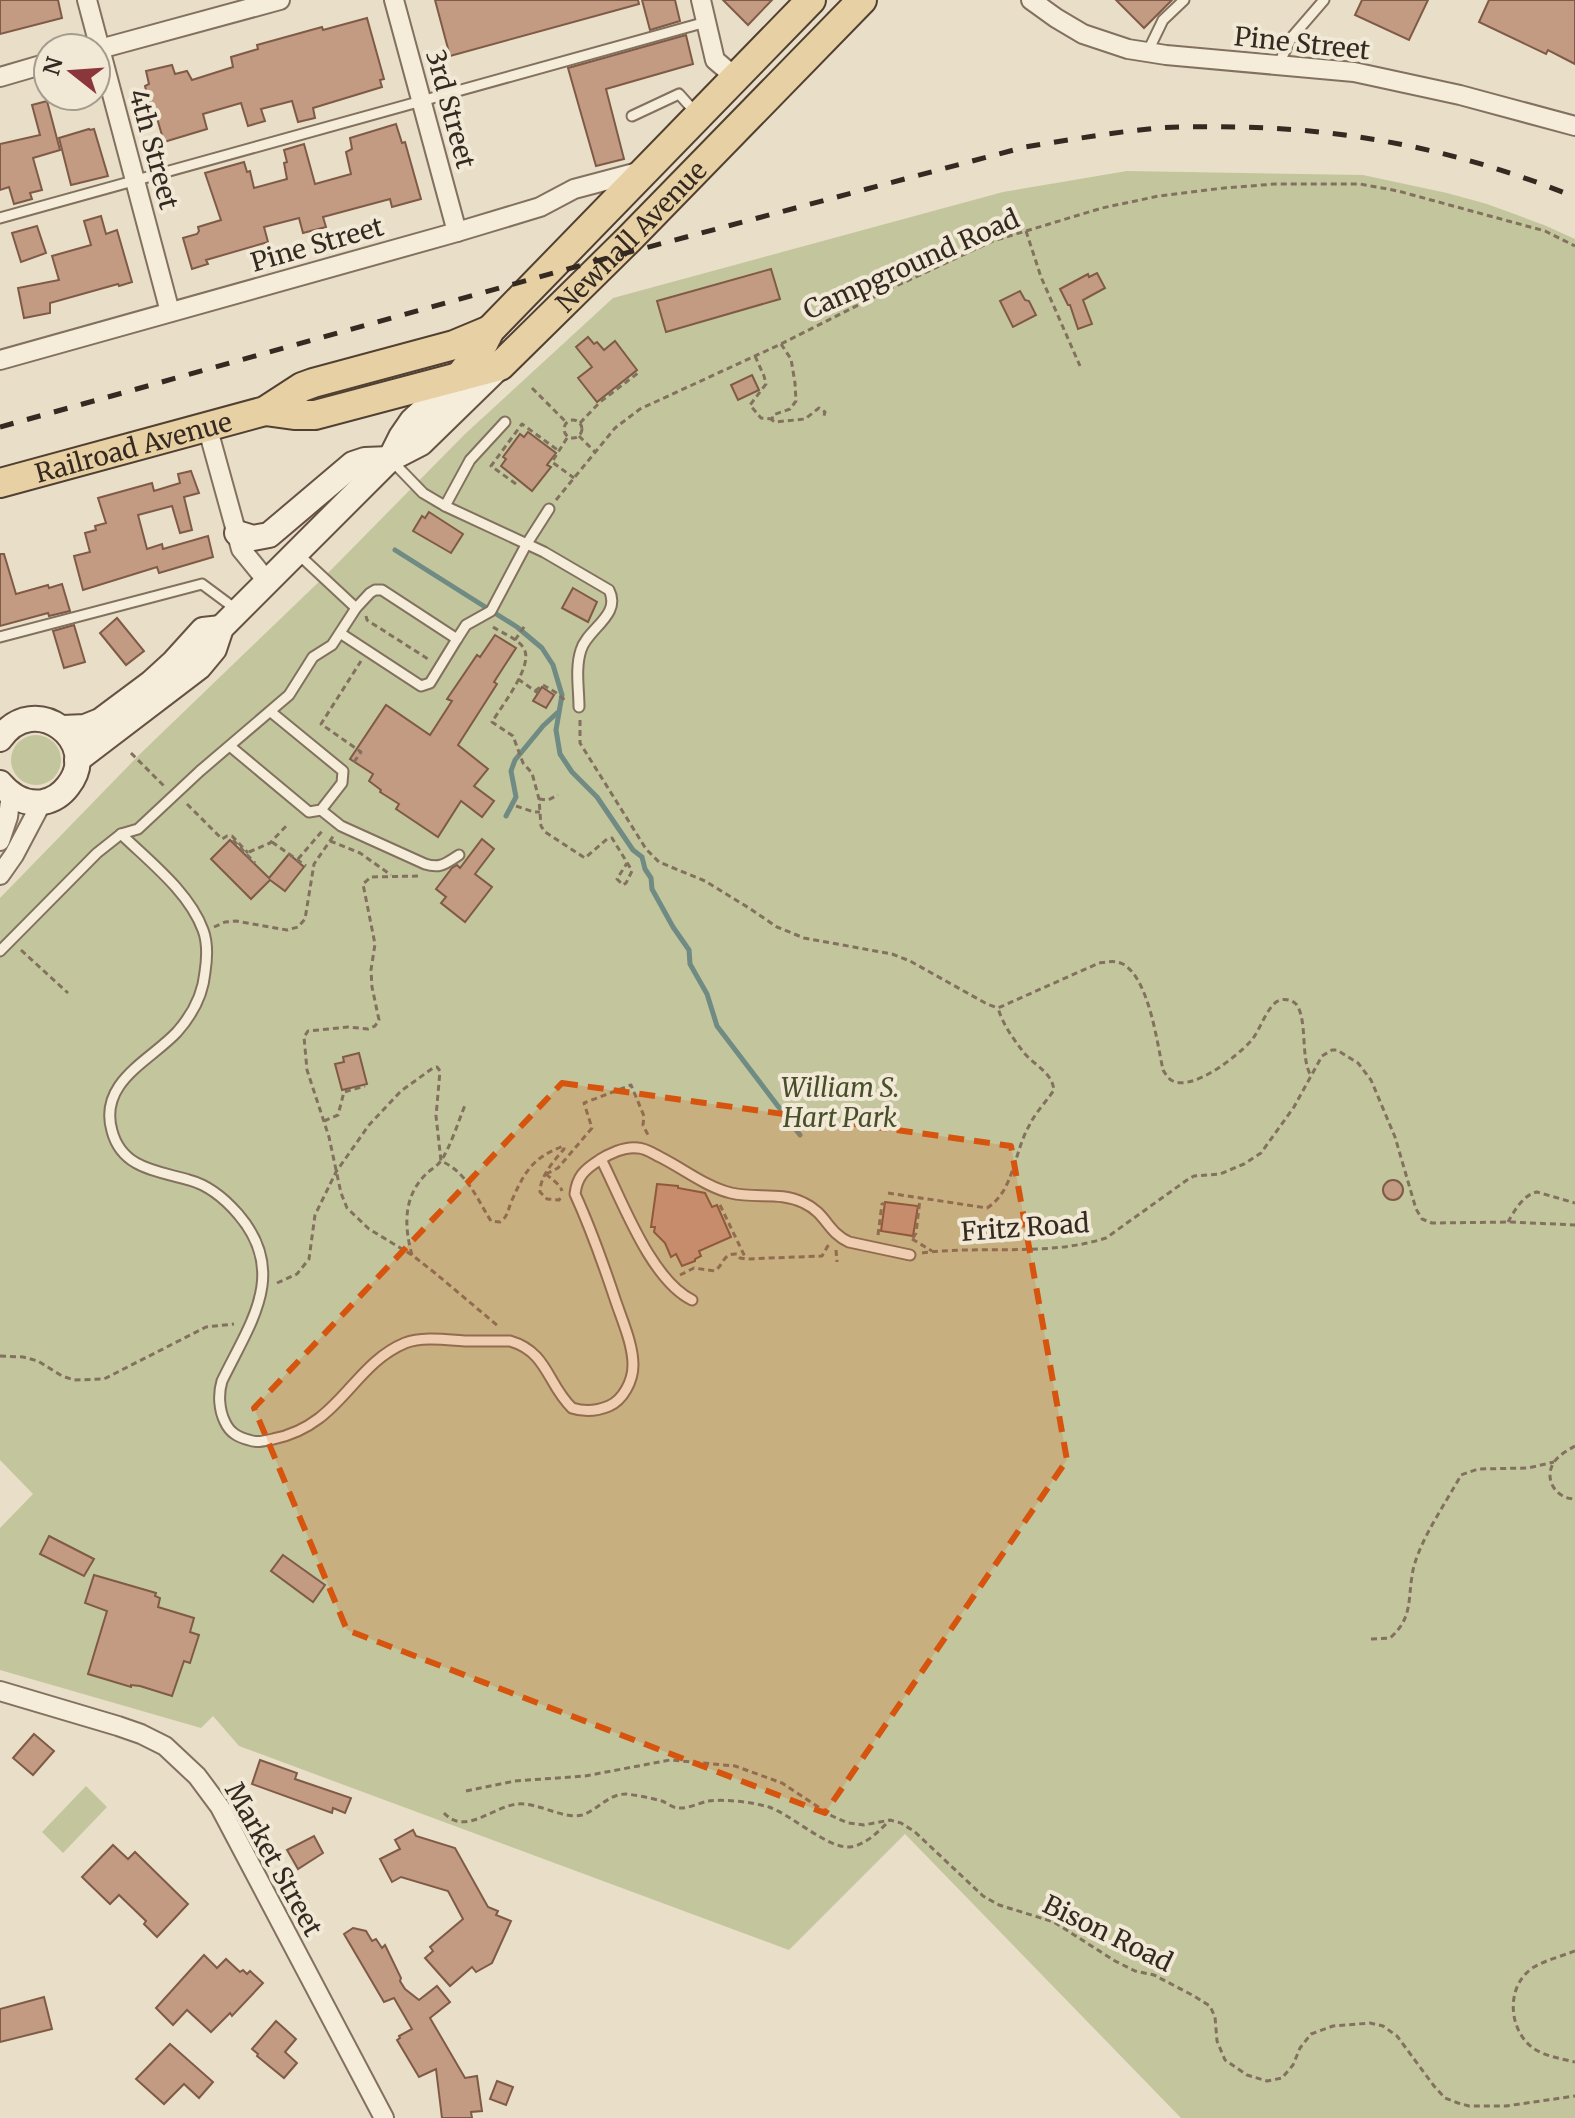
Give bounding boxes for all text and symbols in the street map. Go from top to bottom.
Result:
street label: Pine Street [1232,19,1372,67]
north arrow [32,32,112,112]
street label: 3rd Street [419,46,483,172]
text: N [37,53,69,79]
street label: 4th Street [122,85,186,213]
street label: Newhall Avenue [548,153,713,319]
street label: Campground Road [798,201,1024,326]
street label: Pine Street [247,209,387,279]
street label: Railroad Avenue [31,404,235,489]
park label: William S. Hart Park [781,1071,899,1134]
street label: Fritz Road [960,1206,1091,1248]
street label: Market Street [218,1776,330,1942]
street label: Bison Road [1038,1887,1179,1979]

